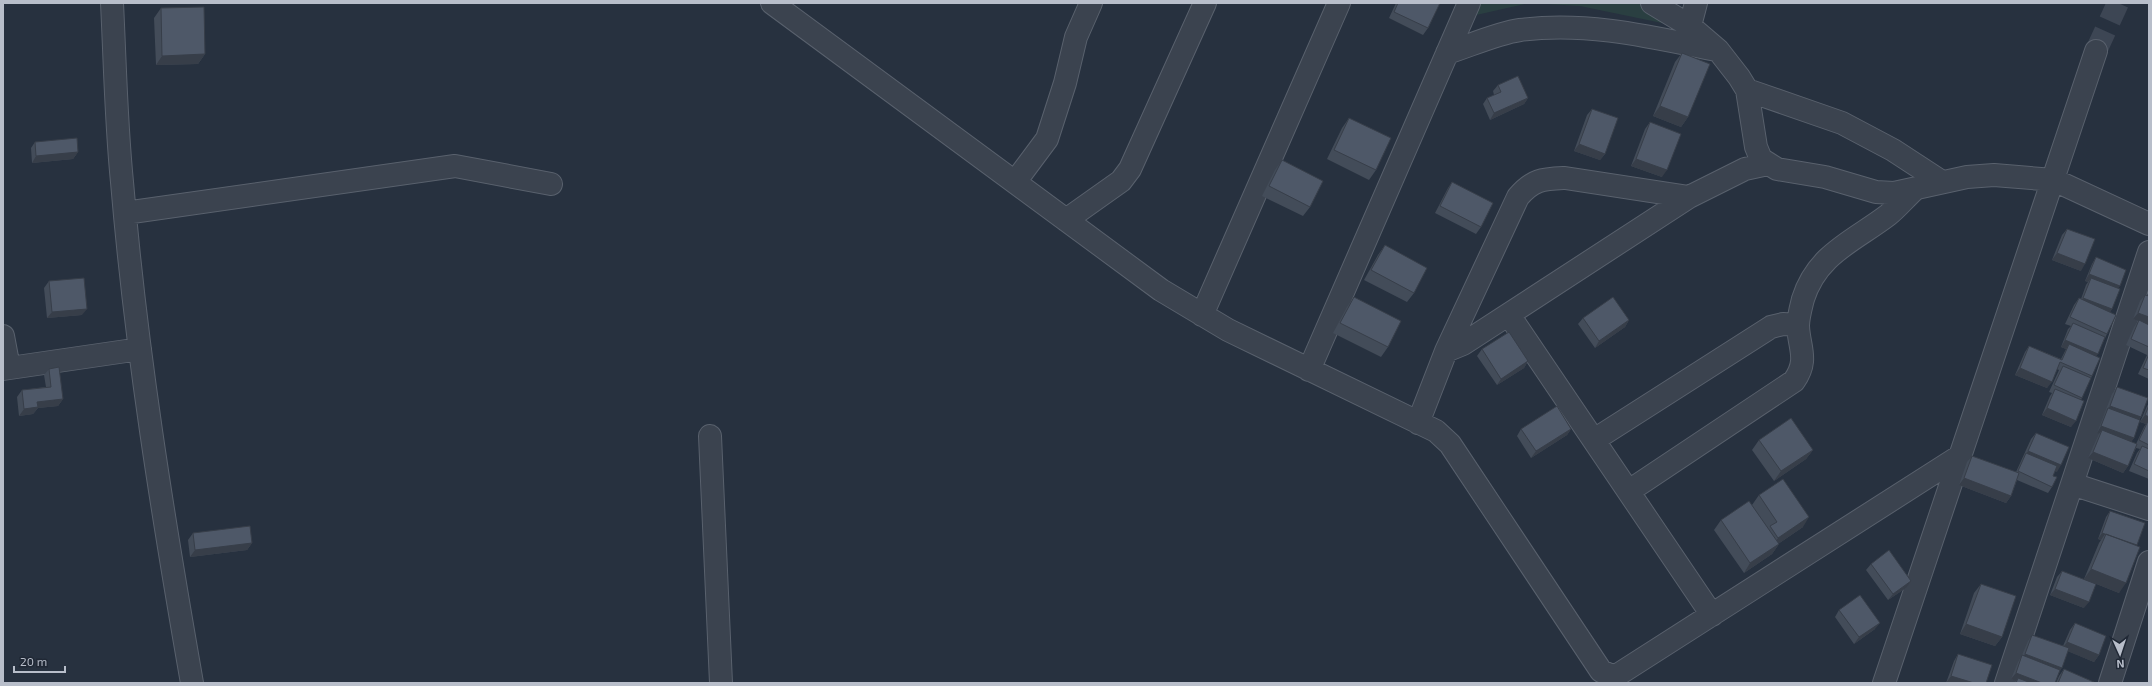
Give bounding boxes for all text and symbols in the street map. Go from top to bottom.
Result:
north arrow [2100,634,2140,674]
scale bar [14,648,65,674]
text: 20 m [20,654,47,668]
text: N [2116,658,2125,671]

